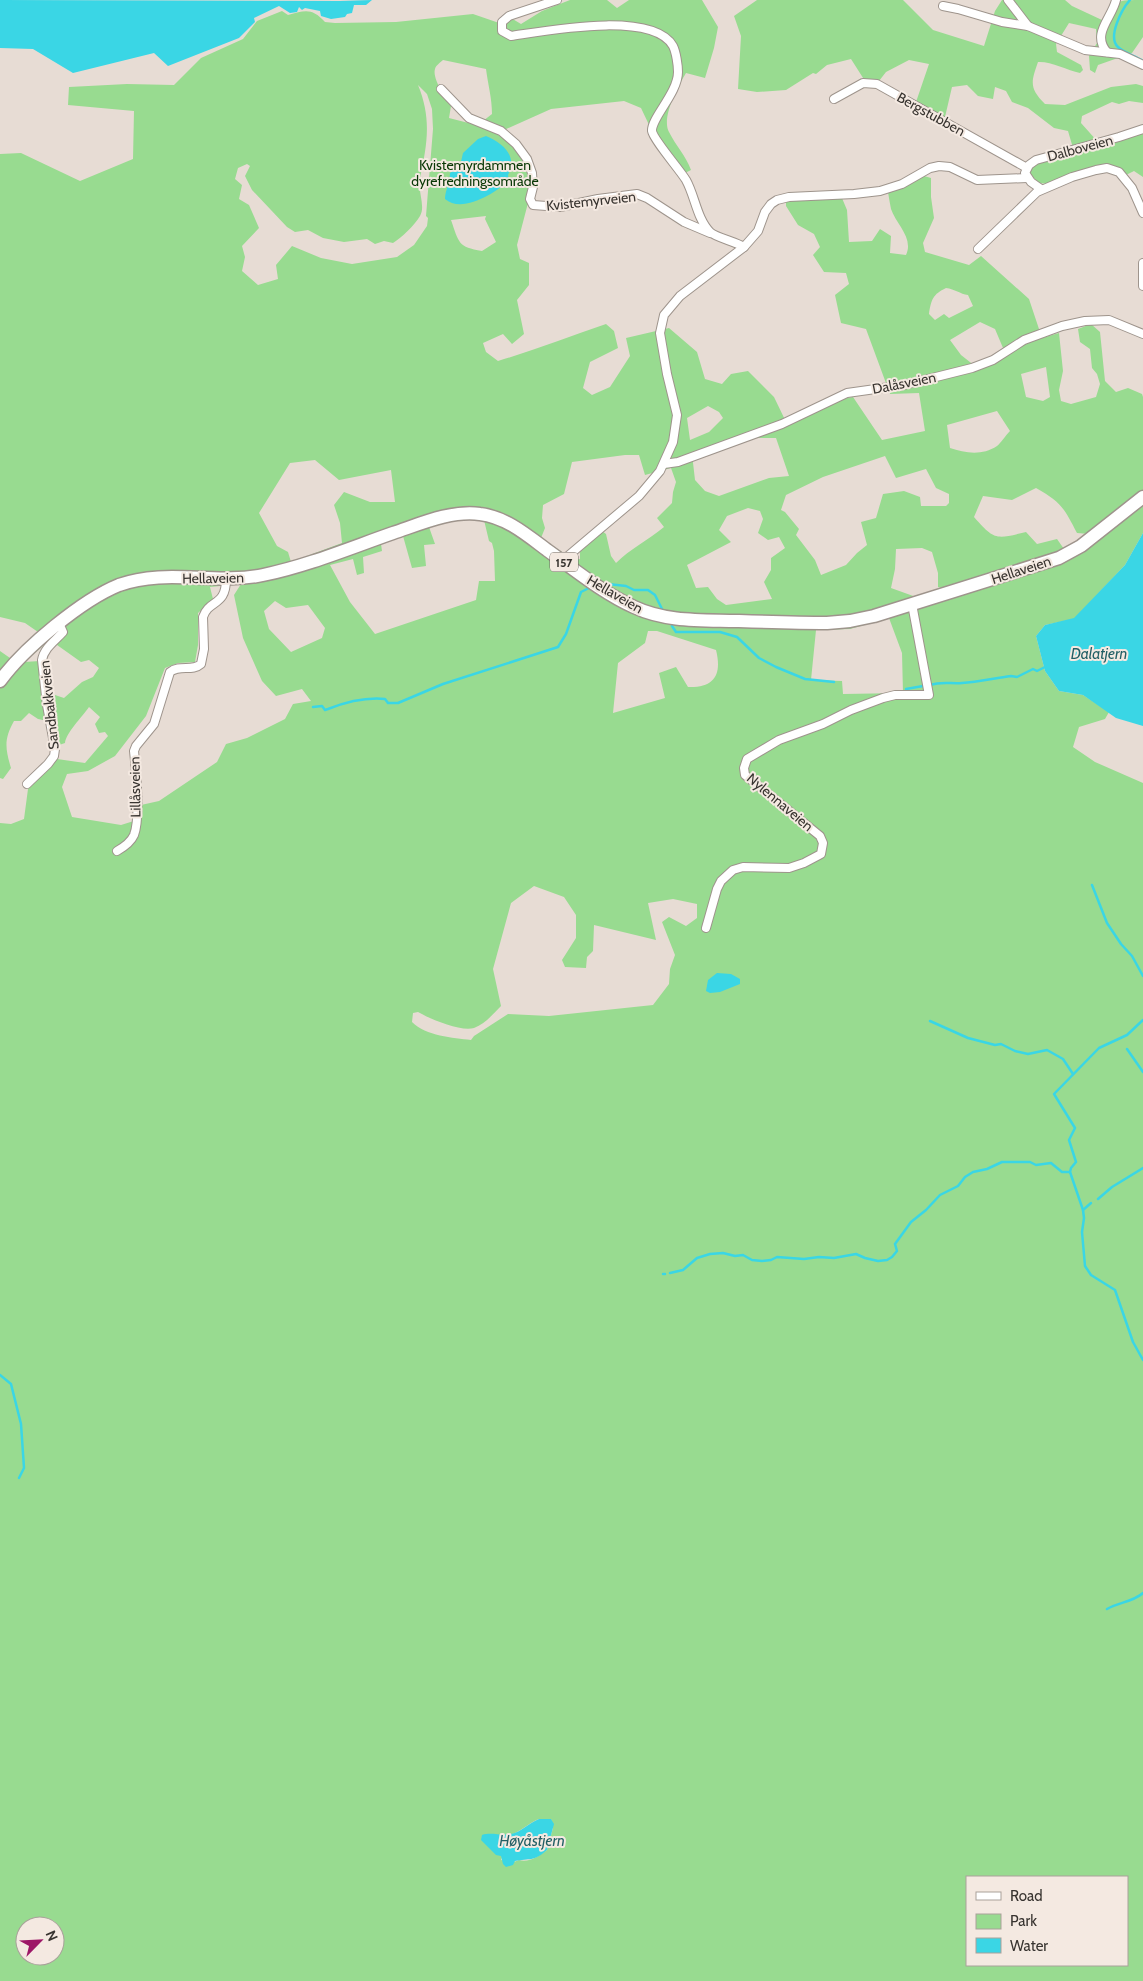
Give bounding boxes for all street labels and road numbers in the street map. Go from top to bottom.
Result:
street label: Bergstubben [894,88,968,140]
street label: Dalboveien [1045,131,1115,165]
street label: Kvistemyrveien [545,187,637,215]
street label: Dalåsveien [871,368,938,398]
road number: 157 [550,552,578,572]
street label: Hellaveien [989,552,1053,588]
street label: Hellaveien [182,568,244,588]
street label: Hellaveien [584,571,646,617]
street label: Sandbakkveien [35,659,63,750]
street label: Lillåsveien [125,756,145,818]
street label: Nylennaveien [743,769,817,835]

